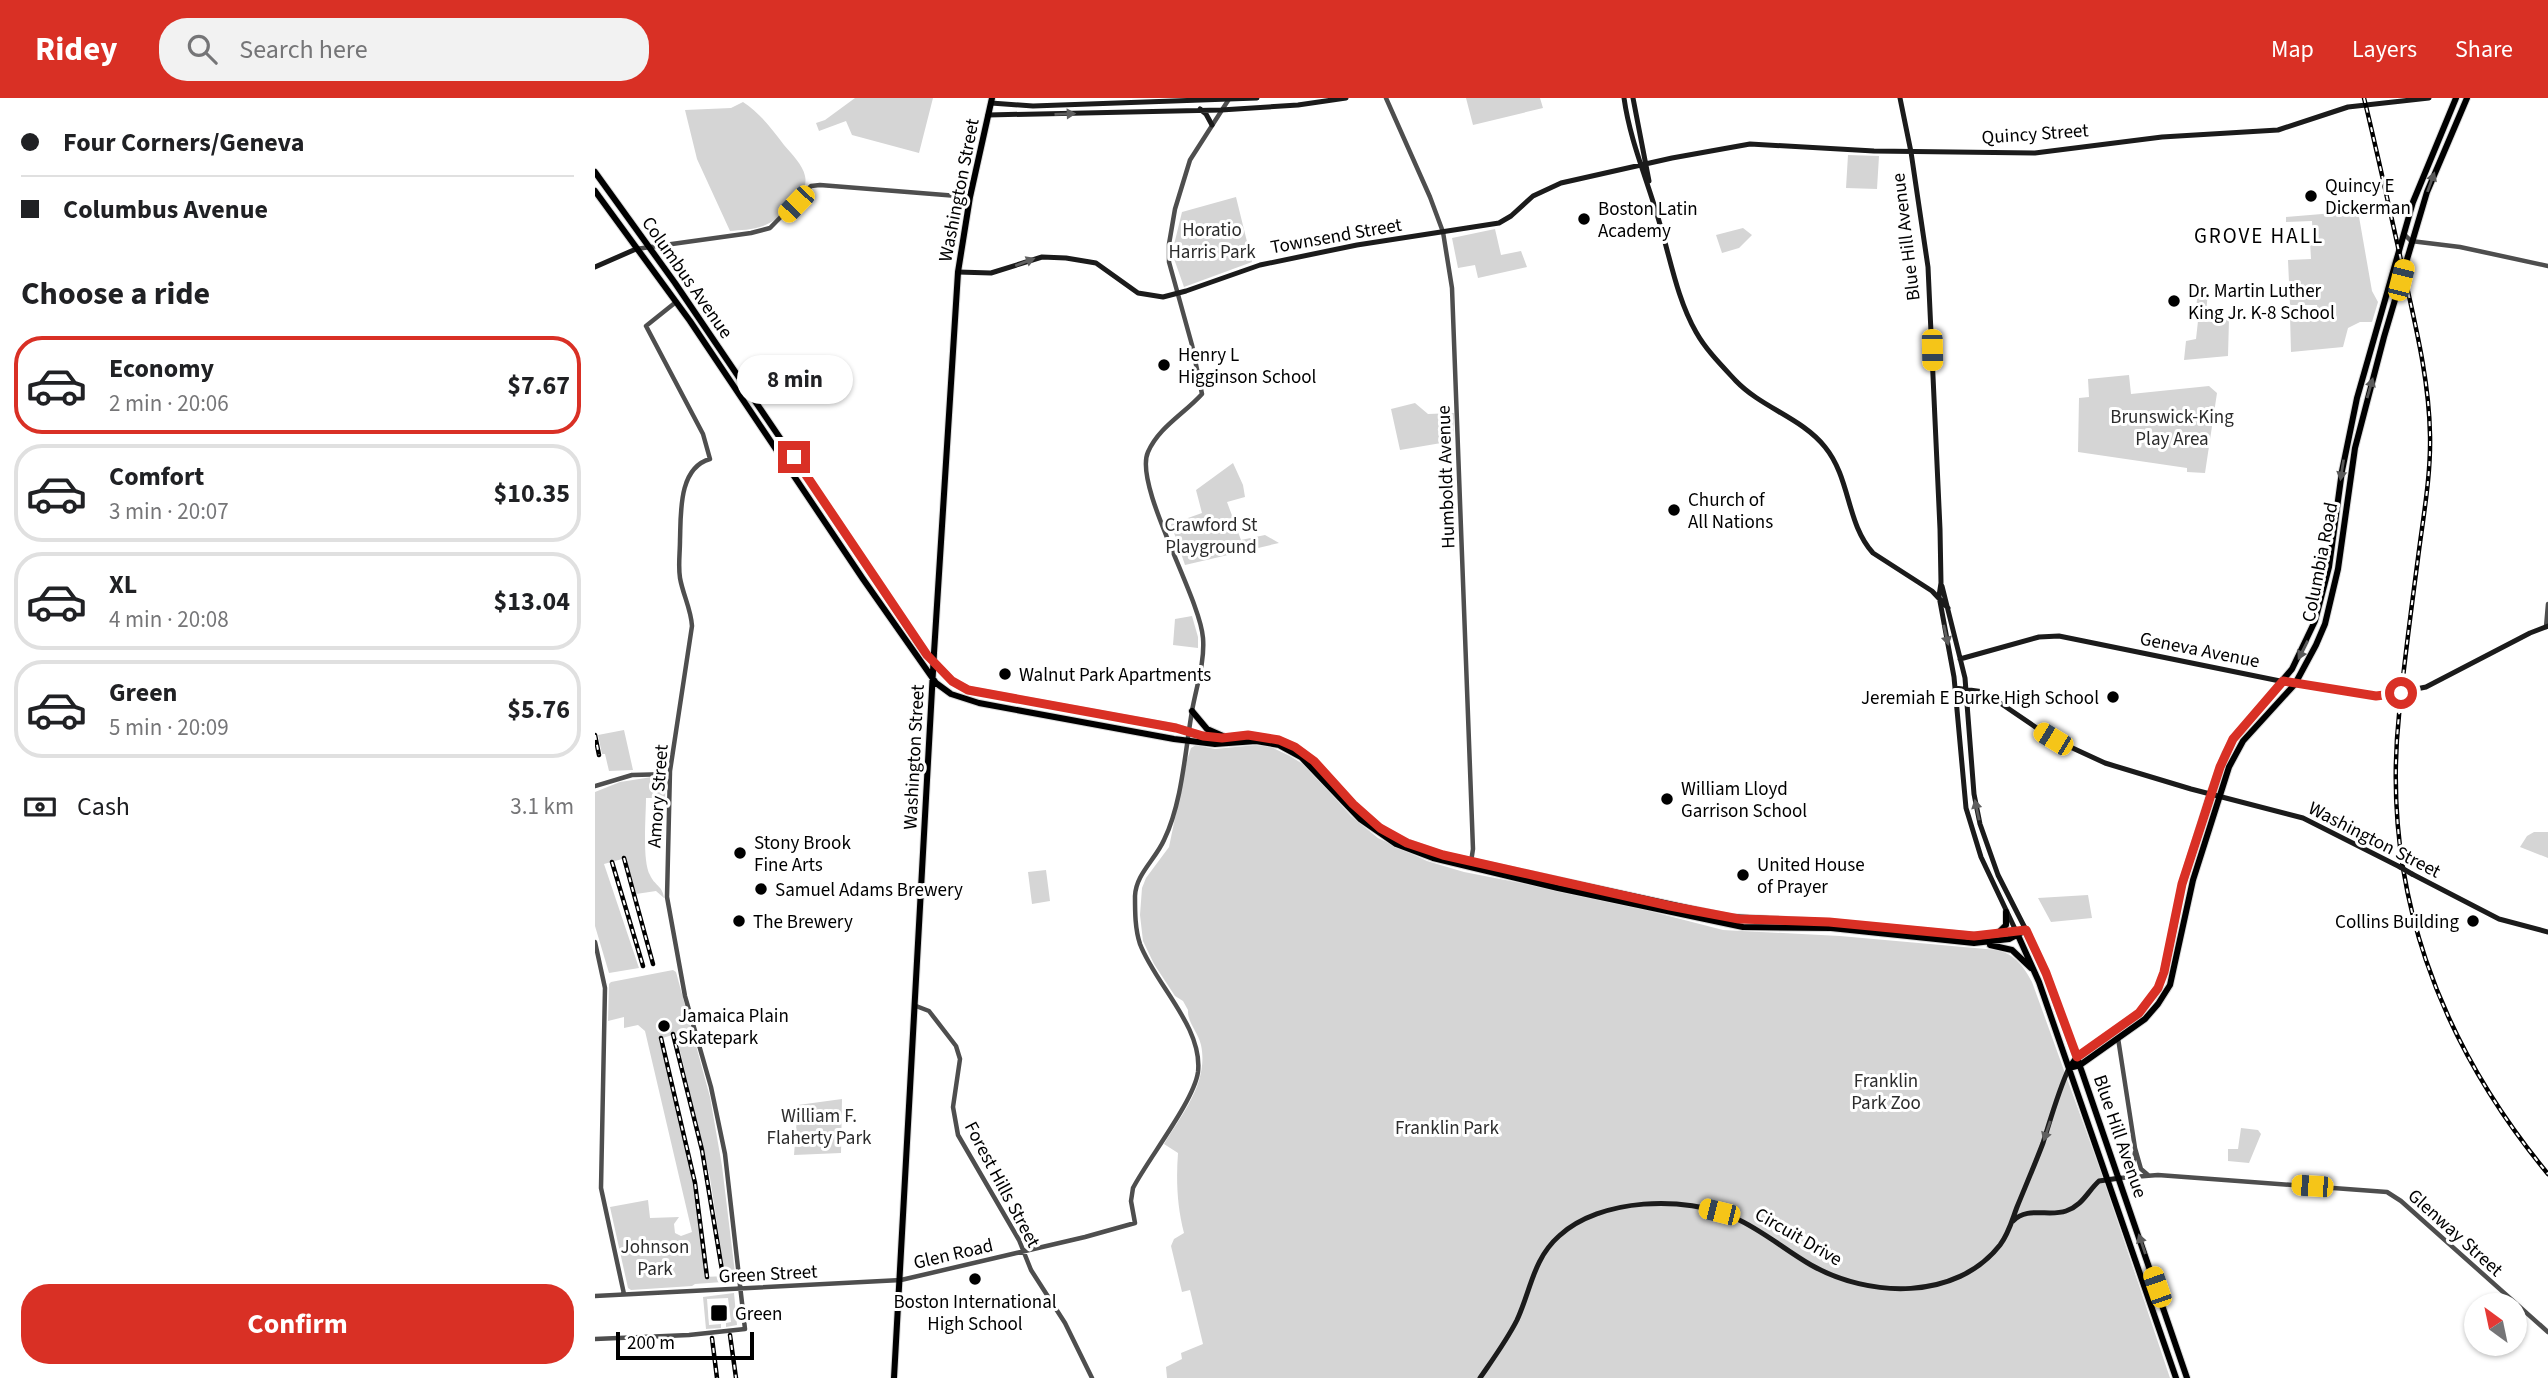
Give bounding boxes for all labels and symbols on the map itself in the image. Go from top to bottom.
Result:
one-way arrow [1054,108,1076,119]
street label: Washington Street [932,116,987,264]
street label: Quincy Street [1981,117,2090,152]
street label: Blue Hill Avenue [1885,171,1928,302]
one-way arrow [2426,171,2437,192]
place label: Quincy E Dickerman [2325,173,2411,222]
car [774,182,819,226]
marker: Quincy E Dickerman [2303,188,2319,204]
place label: Boston Latin Academy [1598,196,1698,245]
street label: Columbus Avenue [635,211,739,344]
marker: Boston Latin Academy [1576,211,1592,227]
street label: Townsend Street [1268,212,1405,261]
park label: Horatio Harris Park [1168,217,1256,266]
district label: GROVE HALL [2194,221,2324,251]
one-way arrow [1014,257,1035,268]
car [2386,257,2417,303]
place label: Dr. Martin Luther King Jr. K-8 School [2188,278,2335,327]
marker: Dr. Martin Luther King Jr. K-8 School [2166,293,2182,309]
car [1922,329,1943,371]
place label: Henry L Higginson School [1178,342,1316,391]
callout: 8 min [736,356,852,404]
marker: Henry L Higginson School [1156,357,1172,373]
one-way arrow [2365,377,2375,398]
park label: Brunswick-King Play Area [2110,404,2234,453]
street label: Humboldt Avenue [1431,405,1462,549]
route end [778,441,810,473]
one-way arrow [2336,459,2347,481]
place label: Church of All Nations [1688,487,1773,536]
street label: Columbia Road [2296,500,2345,624]
marker: Church of All Nations [1666,502,1682,518]
park label: Crawford St Playground [1165,512,1258,561]
one-way arrow [1941,624,1952,646]
street label: Geneva Avenue [2138,626,2262,675]
one-way arrow [2297,640,2308,660]
place label: Walnut Park Apartments [1019,662,1211,689]
marker: Walnut Park Apartments [997,666,1013,682]
route start [2385,677,2417,709]
street label: Washington Street [897,683,932,830]
place label: Jeremiah E Burke High School [1861,685,2099,712]
marker: Jeremiah E Burke High School [2105,689,2121,705]
car [2030,719,2077,759]
street label: Amory Street [641,743,676,849]
place label: William Lloyd Garrison School [1681,776,1807,825]
marker: William Lloyd Garrison School [1659,791,1675,807]
street label: Washington Street [2303,795,2446,886]
one-way arrow [1971,799,1982,821]
place label: Stony Brook Fine Arts [754,830,851,879]
marker: Stony Brook Fine Arts [732,845,748,861]
place label: United House of Prayer [1757,852,1865,901]
marker: United House of Prayer [1735,867,1751,883]
place label: Samuel Adams Brewery [775,877,963,904]
marker: Samuel Adams Brewery [753,881,769,897]
place label: The Brewery [753,909,853,936]
place label: Collins Building [2335,909,2459,936]
marker: The Brewery [731,913,747,929]
marker: Collins Building [2465,913,2481,929]
place label: Jamaica Plain Skatepark [678,1003,789,1052]
marker: Jamaica Plain Skatepark [656,1018,672,1034]
park label: Franklin Park Zoo [1851,1068,1921,1117]
street label: Blue Hill Avenue [2086,1071,2153,1202]
park label: William F. Flaherty Park [767,1103,872,1152]
park label: Franklin Park [1395,1115,1499,1142]
street label: Forest Hills Street [957,1117,1047,1253]
one-way arrow [2041,1120,2052,1141]
car [2291,1174,2334,1198]
street label: Glenway Street [2401,1183,2509,1284]
car [1697,1197,1742,1227]
street label: Circuit Drive [1749,1201,1847,1273]
street label: Glen Road [911,1232,996,1277]
one-way arrow [2136,1233,2147,1254]
park label: Johnson Park [621,1234,689,1283]
street label: Green Street [718,1258,819,1291]
car [2141,1264,2174,1310]
marker: Boston International High School [967,1271,983,1287]
place label: Boston International High School [893,1289,1057,1338]
north arrow [2464,1293,2527,1356]
place label: Green [735,1301,782,1328]
marker: Green [709,1303,729,1323]
scale bar [616,1329,754,1361]

